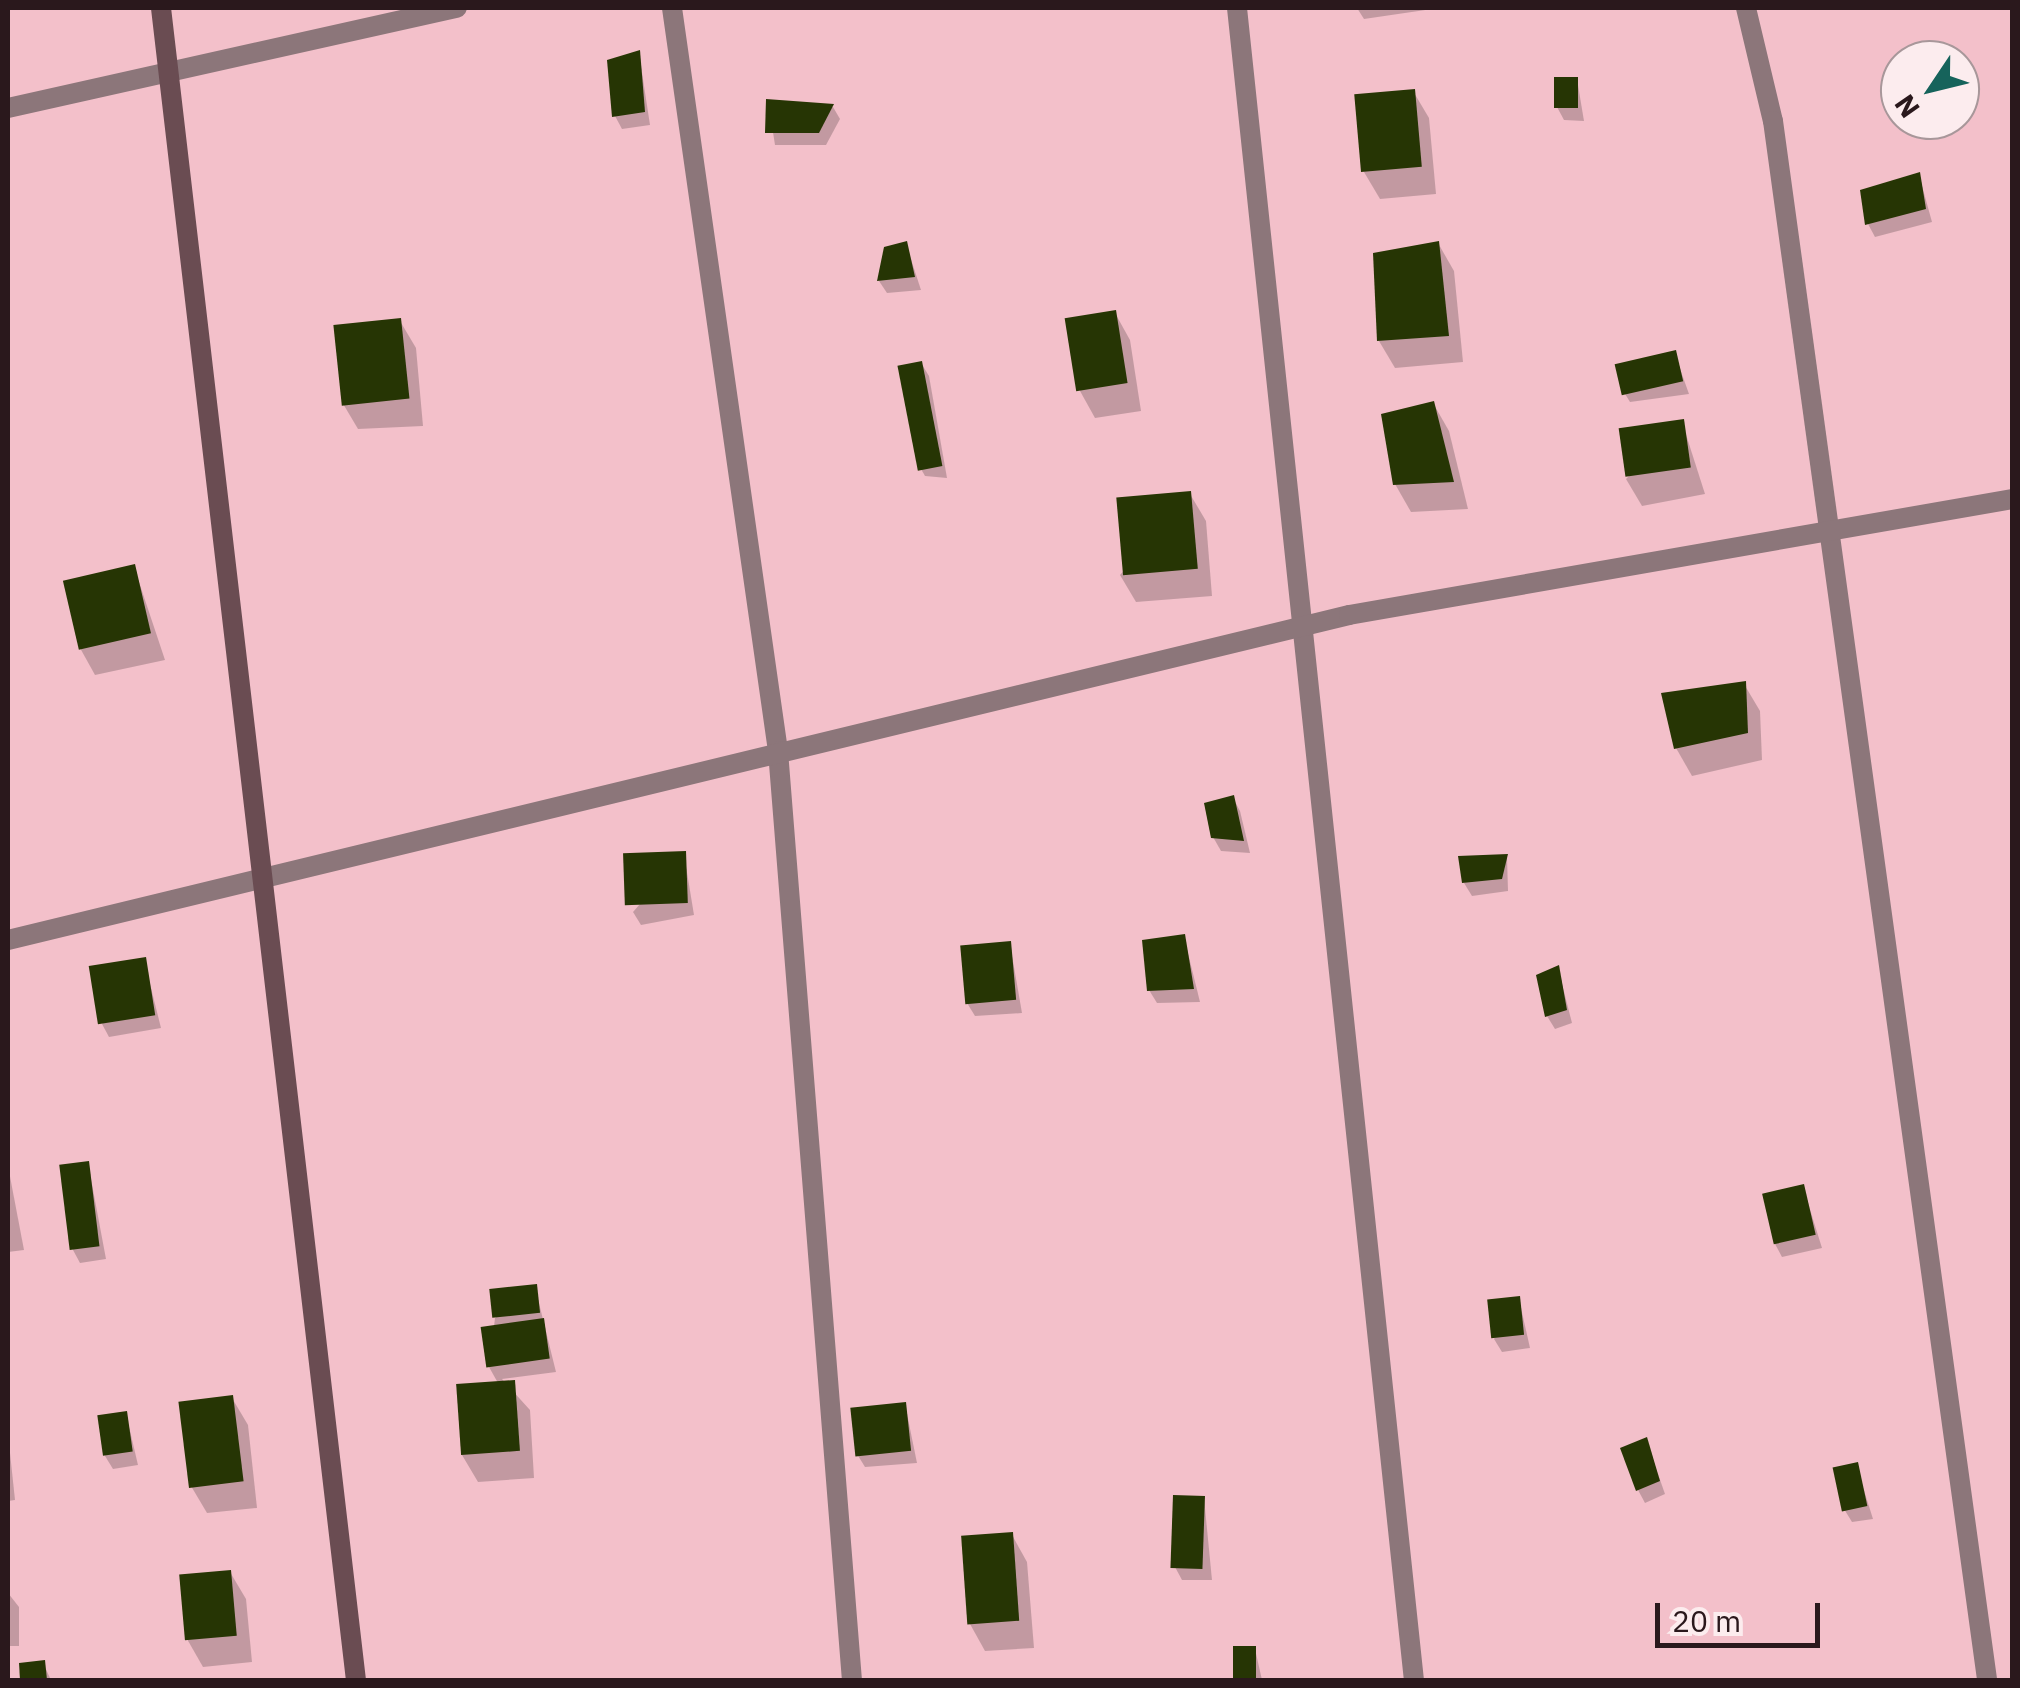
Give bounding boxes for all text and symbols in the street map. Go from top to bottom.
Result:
north arrow [1880,40,1980,140]
text: N [1886,87,1928,125]
scale bar [1660,1583,1825,1645]
text: 20 m [1672,1601,1741,1640]

